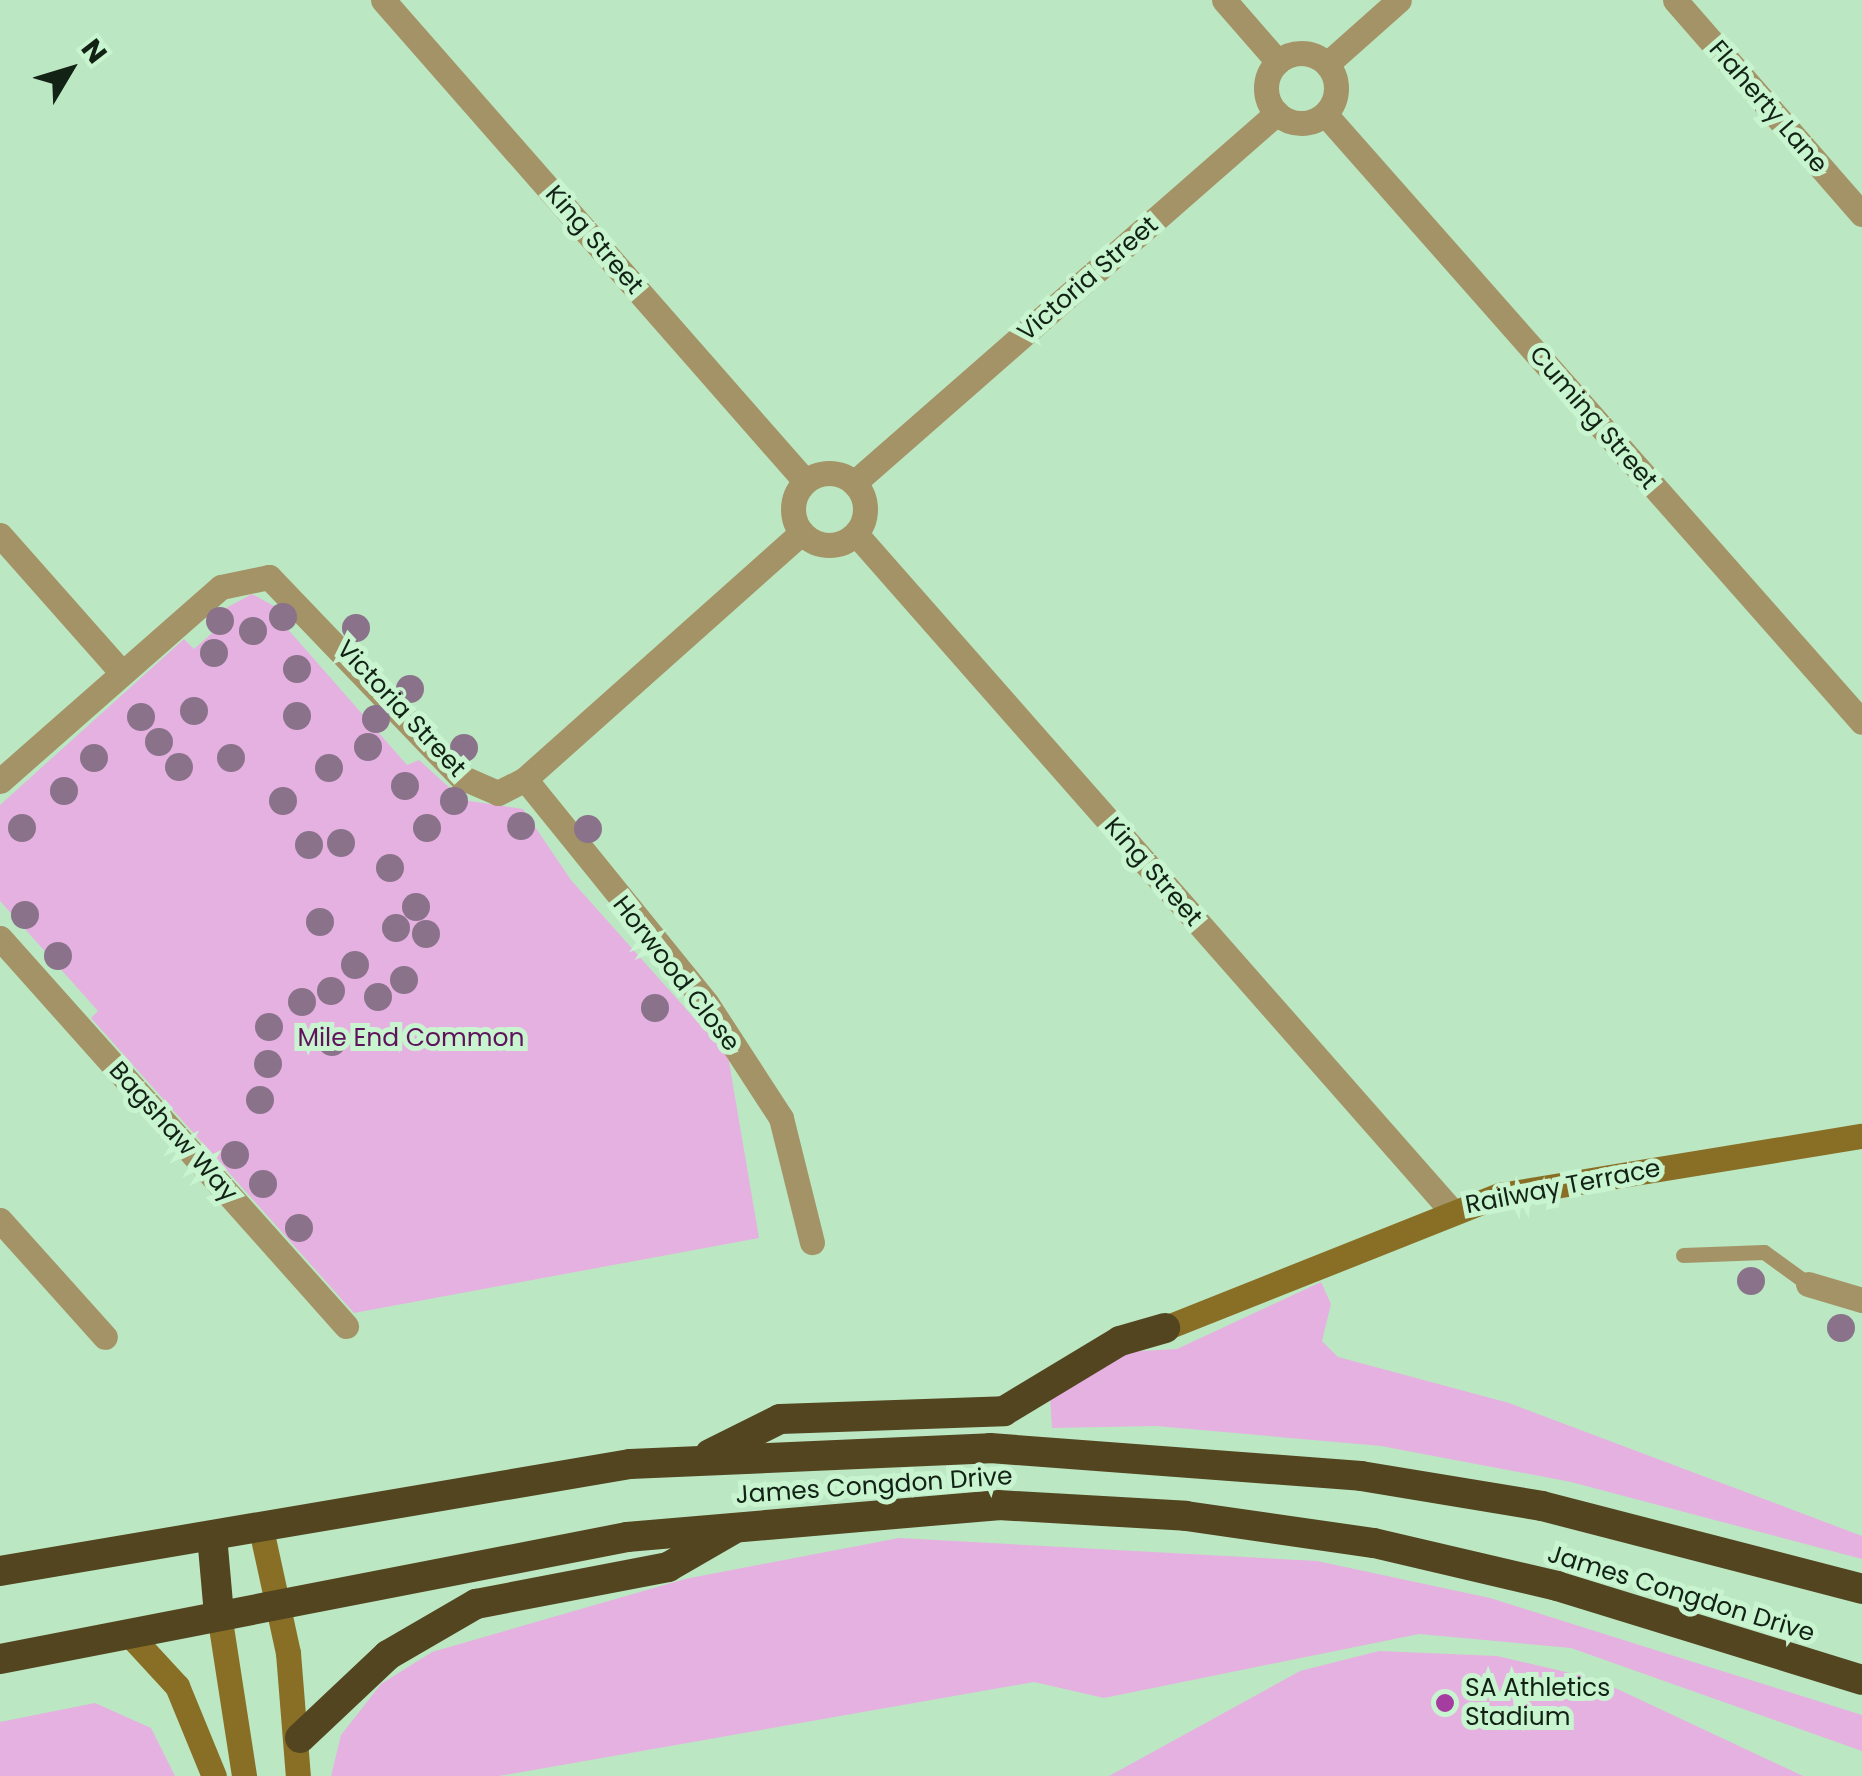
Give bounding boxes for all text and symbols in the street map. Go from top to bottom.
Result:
north arrow [20,20,120,120]
text: N [72,31,116,72]
street label: Flaherty Lane [1702,35,1834,179]
street label: King Street [539,180,649,300]
street label: Victoria Street [1012,210,1164,348]
street label: Cuming Street [1523,340,1663,496]
street label: Victoria Street [330,635,472,783]
street label: King Street [1098,812,1208,932]
street label: Horwood Close [606,890,746,1058]
park label: Mile End Common [297,1023,525,1053]
street label: Bagshaw Way [102,1056,244,1208]
street label: Railway Terrace [1463,1153,1663,1221]
street label: James Congdon Drive [735,1461,1013,1511]
street label: James Congdon Drive [1544,1539,1818,1649]
place label: SA Athletics Stadium [1465,1674,1610,1733]
marker: SA Athletics Stadium [1434,1692,1456,1714]

